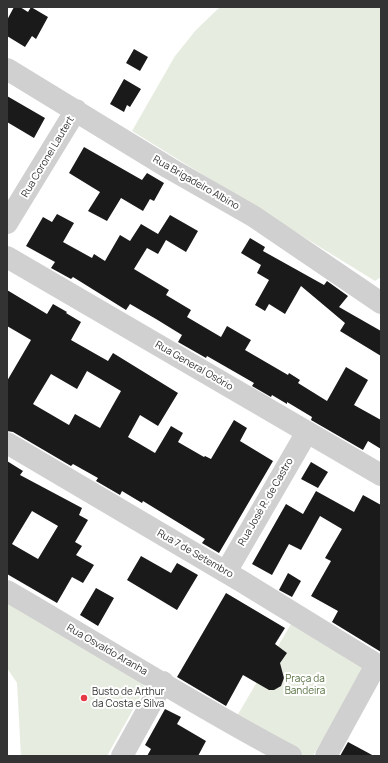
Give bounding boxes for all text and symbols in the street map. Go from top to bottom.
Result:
street label: Rua Coronel Lautert [19,114,77,200]
street label: Rua Brigadeiro Albino [151,153,241,213]
street label: Rua General Osório [153,339,235,393]
street label: Rua José R. de Castro [236,456,296,548]
street label: Rua 7 de Setembro [155,527,235,581]
street label: Rua Osvaldo Aranha [64,622,150,678]
park label: Praça da Bandeira [285,673,325,696]
place label: Busto de Arthur da Costa e Silva [92,686,164,710]
marker: Busto de Arthur da Costa e Silva [79,693,89,703]

